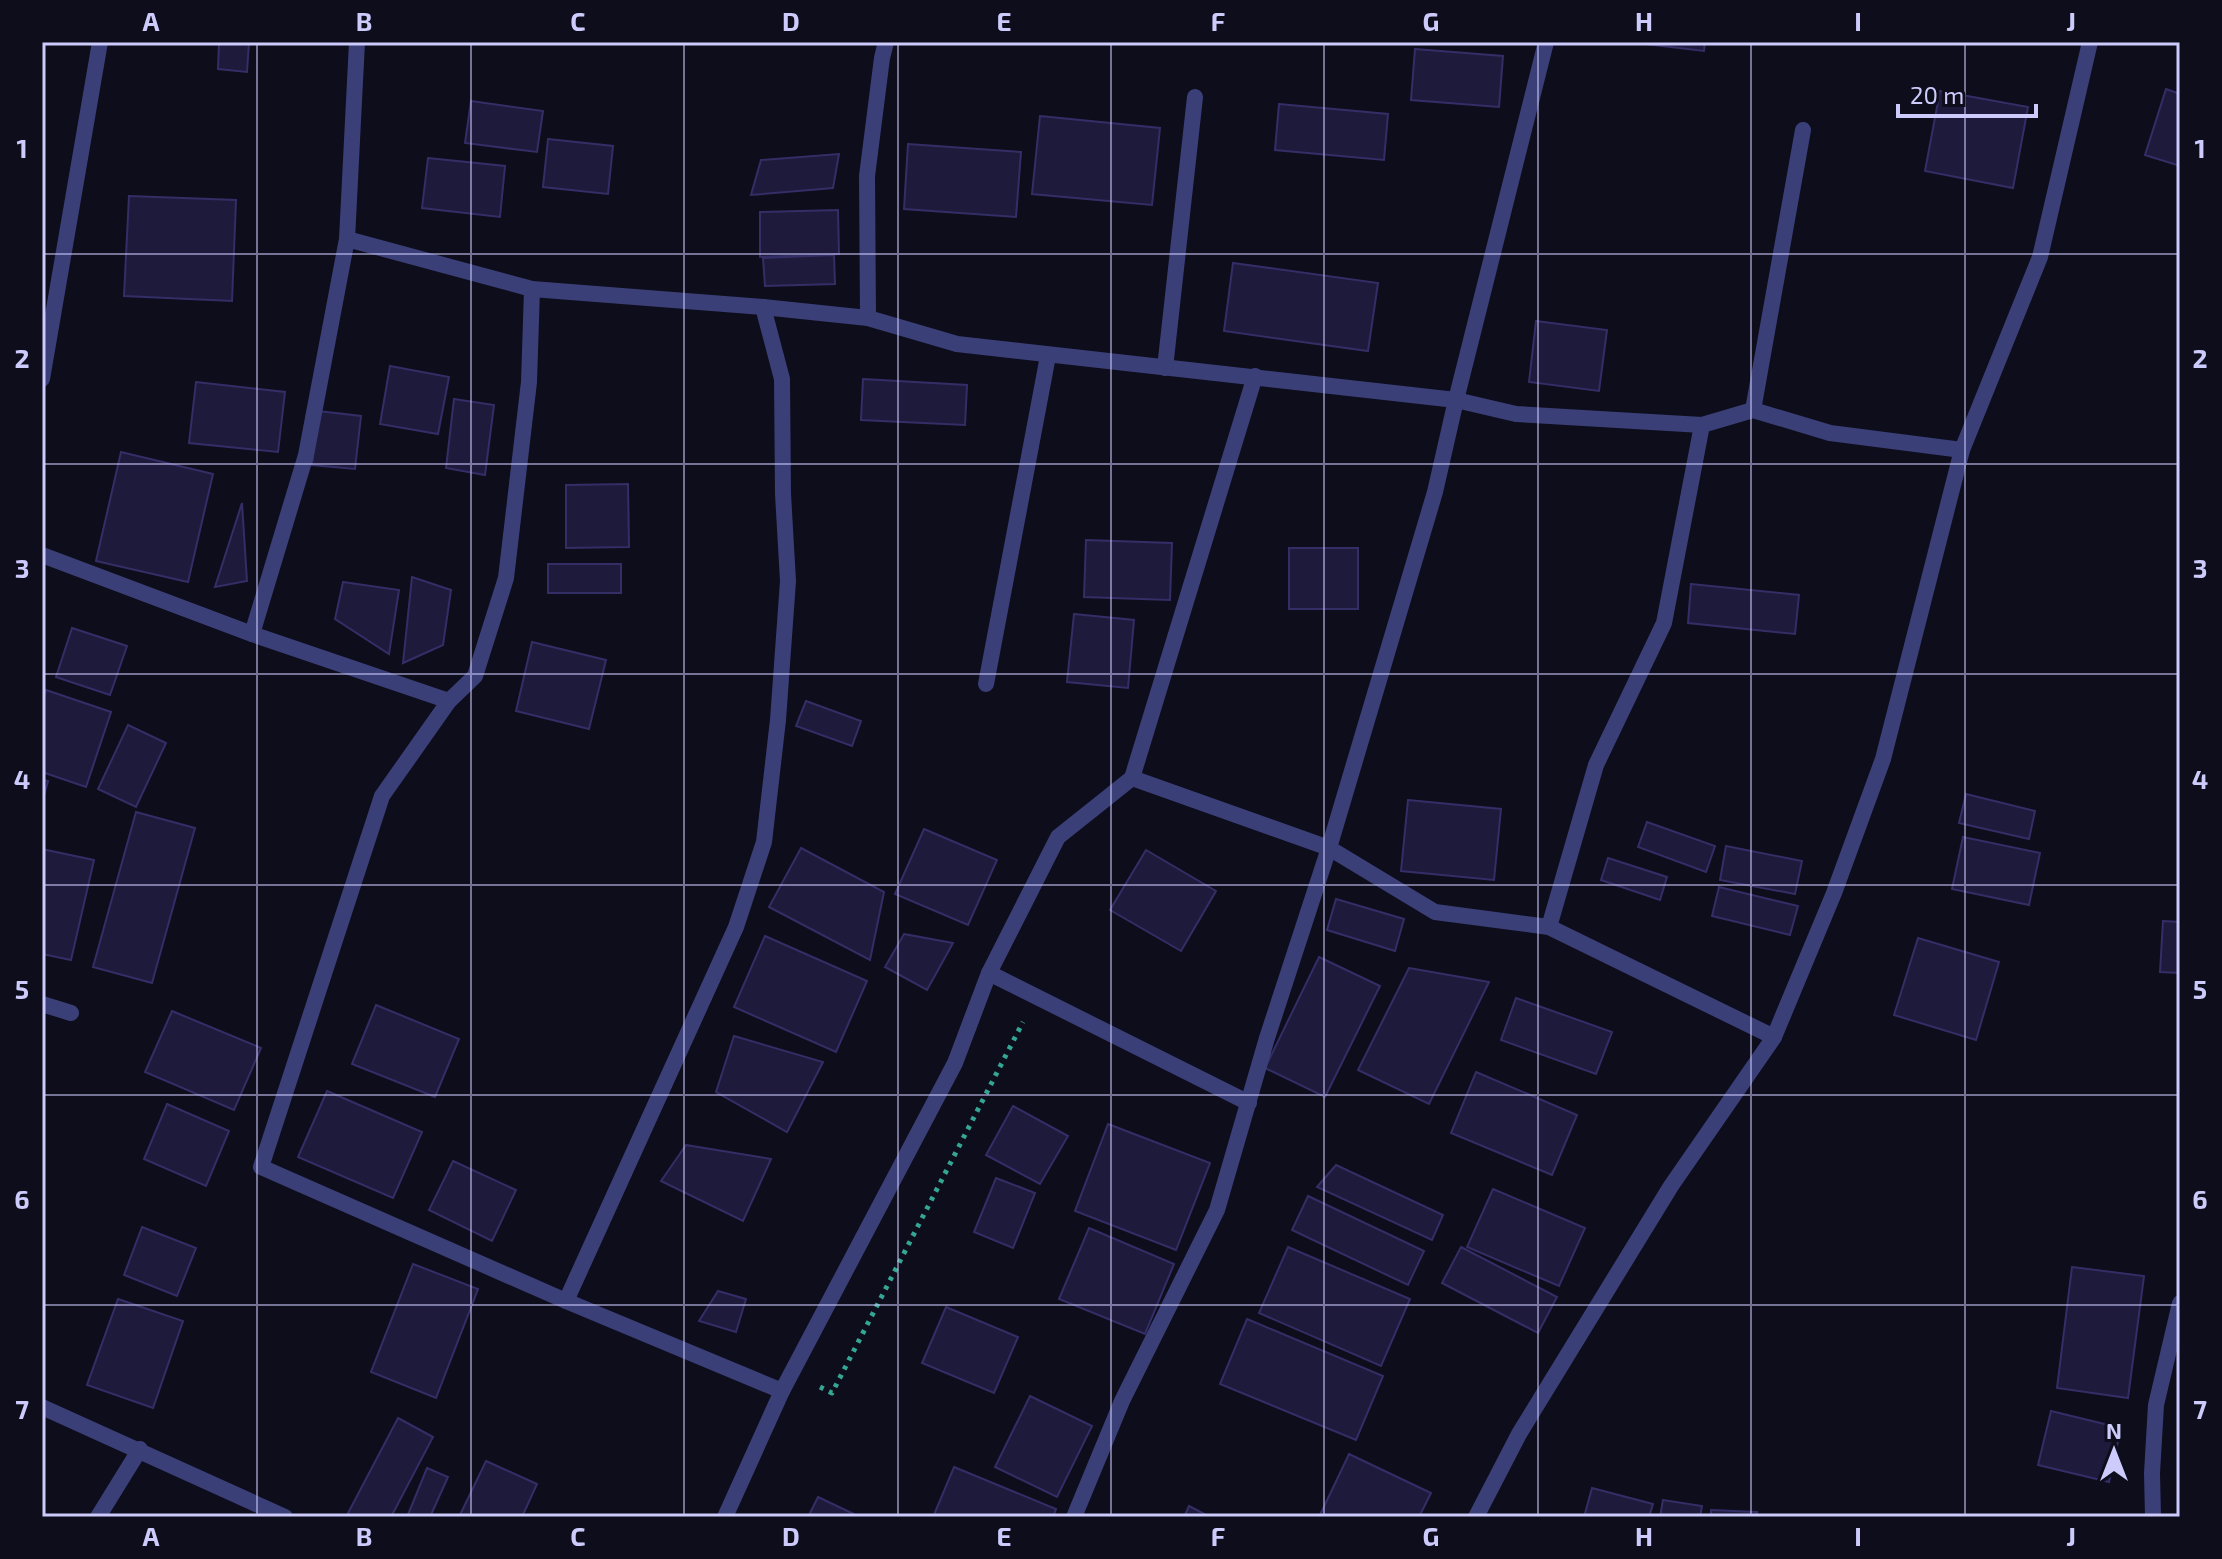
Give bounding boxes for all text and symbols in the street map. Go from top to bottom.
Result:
text: A [143,5,160,36]
text: B [356,5,372,36]
text: C [570,5,586,36]
text: D [782,5,800,36]
text: E [996,5,1012,36]
text: F [1211,5,1225,36]
text: G [1423,5,1439,36]
text: H [1635,5,1653,36]
text: I [1854,5,1862,36]
text: J [2066,5,2076,36]
scale bar [1898,68,2036,118]
text: 20 m [1910,80,1964,109]
text: 1 [16,132,28,163]
text: 1 [2194,132,2206,163]
text: 2 [14,342,30,373]
text: 2 [2192,342,2208,373]
text: 3 [15,552,29,583]
text: 3 [2193,552,2207,583]
text: 4 [14,763,30,794]
text: 4 [2192,763,2208,794]
text: 5 [15,973,29,1004]
text: 5 [2193,973,2207,1004]
text: 6 [14,1183,30,1214]
text: 6 [2192,1183,2208,1214]
text: 7 [15,1393,29,1424]
text: 7 [2193,1393,2207,1424]
north arrow [2074,1411,2154,1491]
text: N [2106,1417,2122,1443]
text: A [143,1520,160,1551]
text: B [356,1520,372,1551]
text: C [570,1520,586,1551]
text: D [782,1520,800,1551]
text: E [996,1520,1012,1551]
text: F [1211,1520,1225,1551]
text: G [1423,1520,1439,1551]
text: H [1635,1520,1653,1551]
text: I [1854,1520,1862,1551]
text: J [2066,1520,2076,1551]

